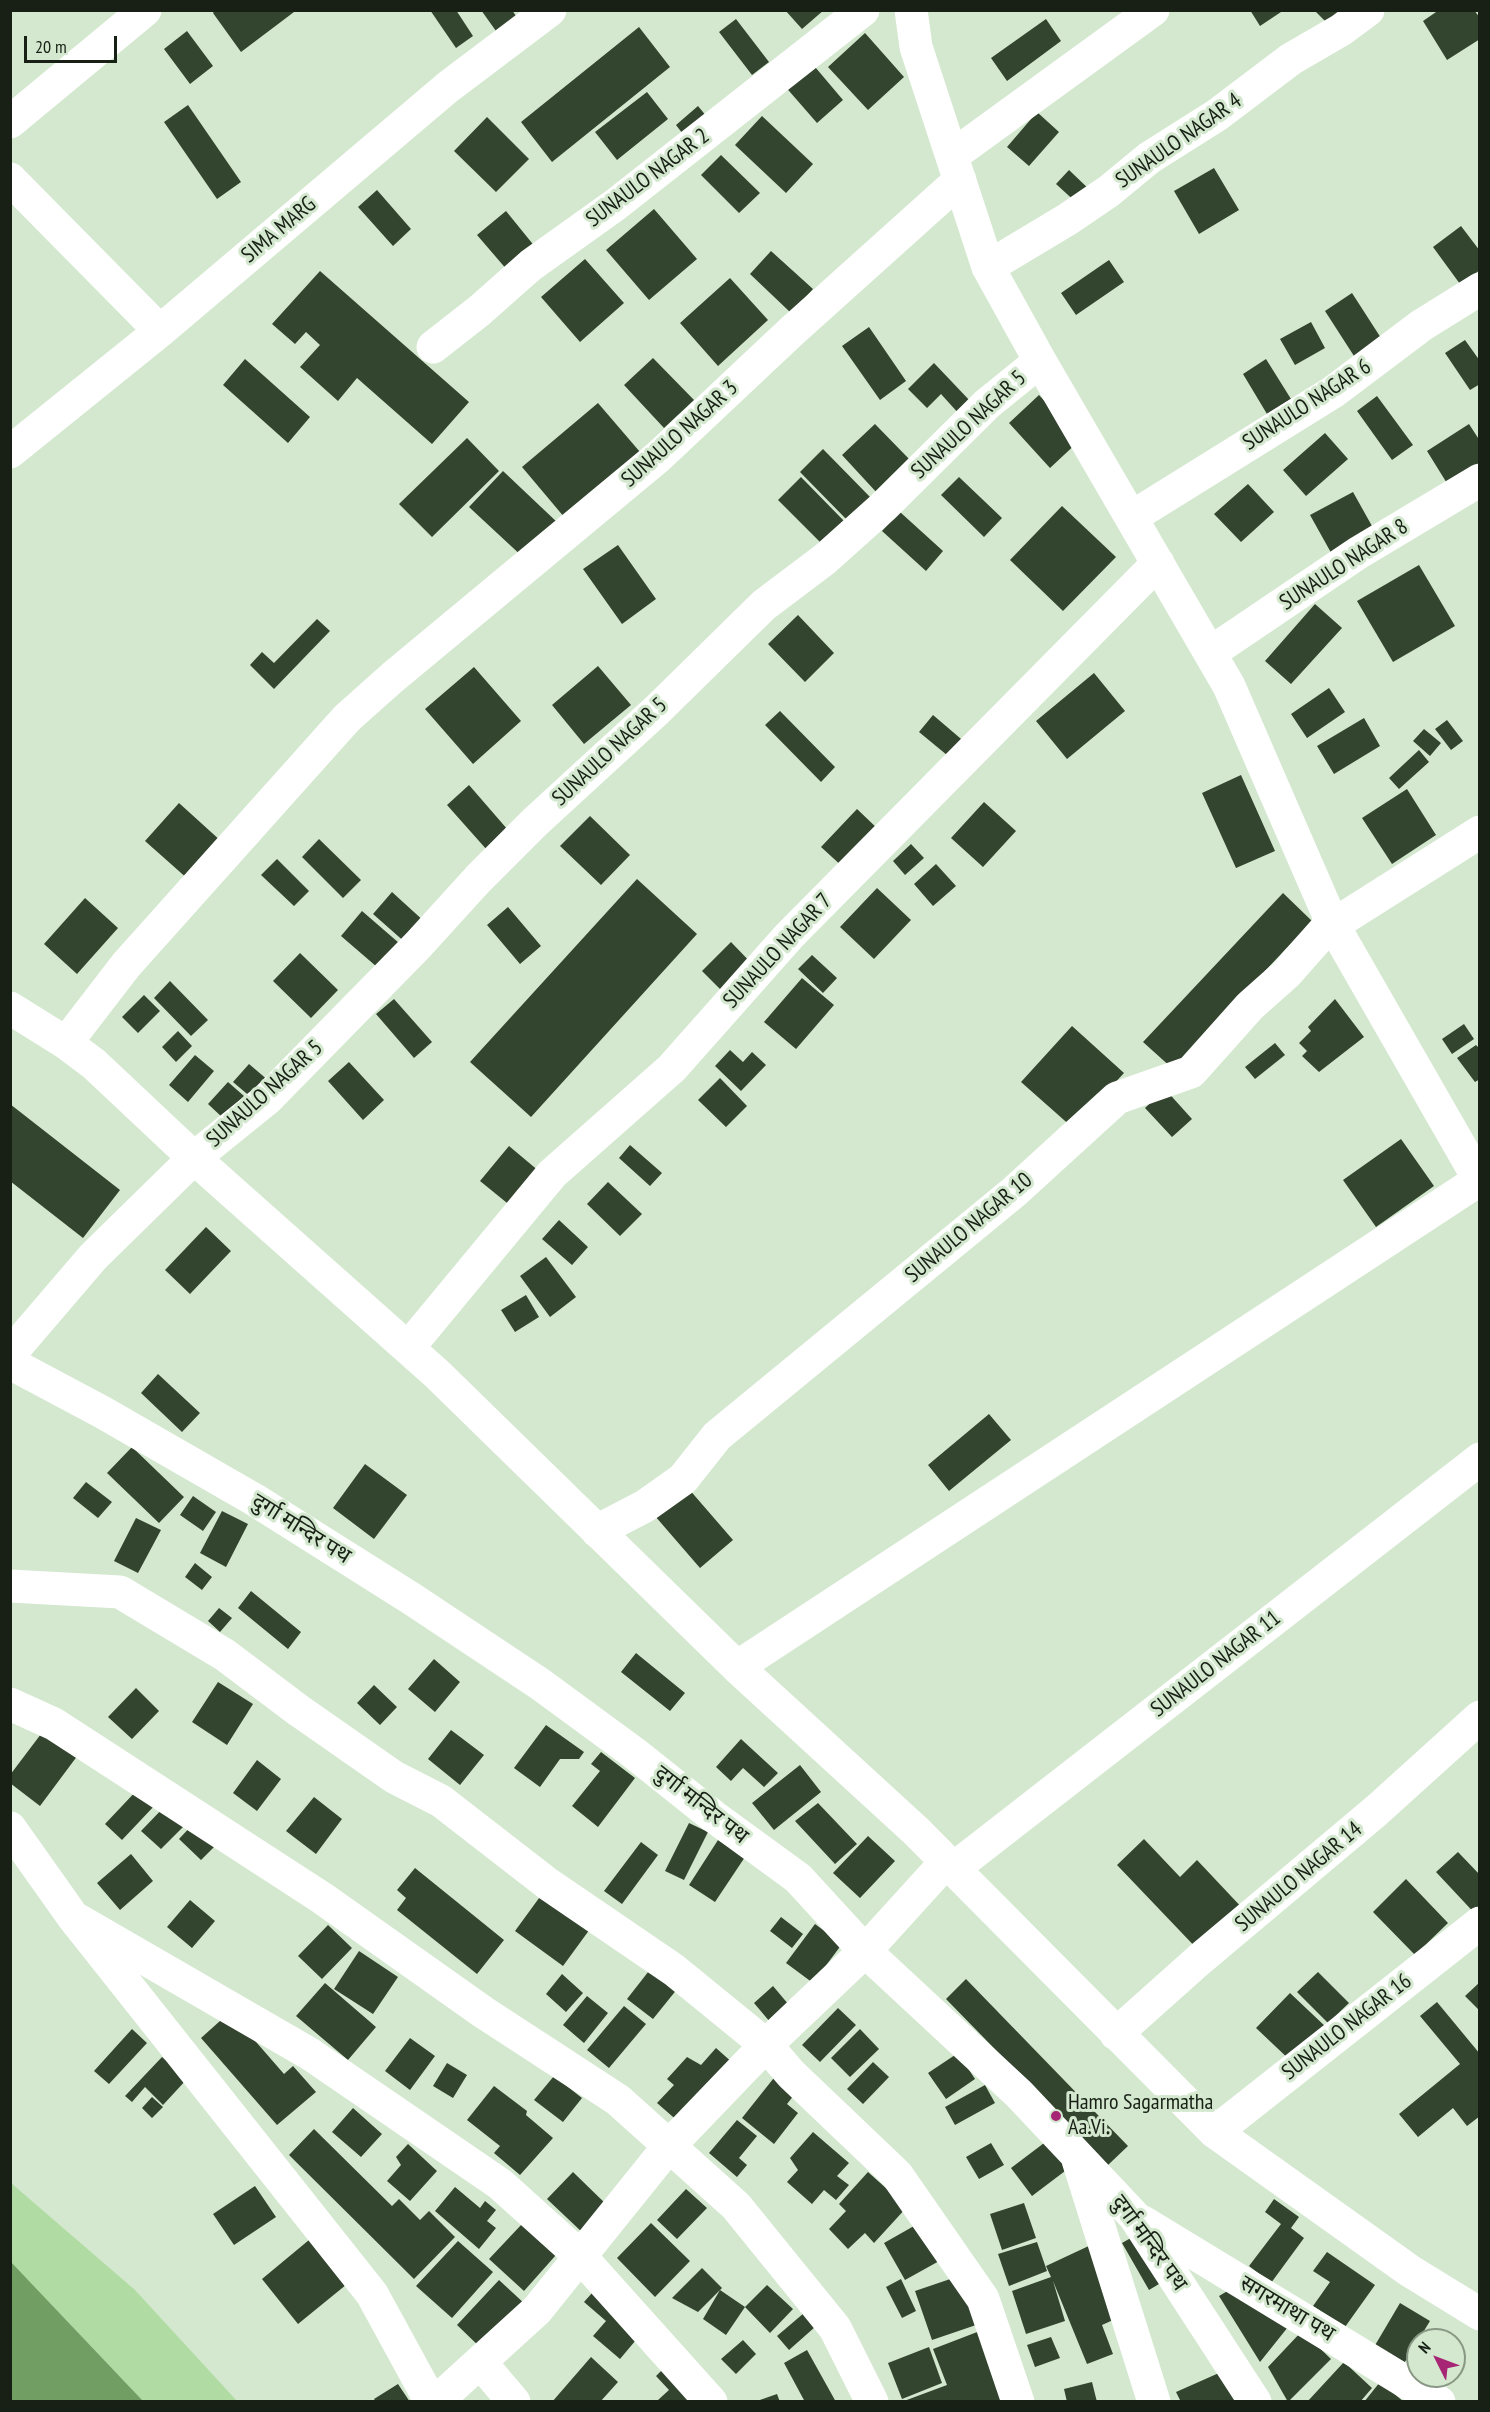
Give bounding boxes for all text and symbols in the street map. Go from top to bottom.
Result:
scale bar [27,24,120,62]
text: 20 m [35,35,67,58]
street label: SUNAULO NAGAR 4 [1111,88,1247,194]
street label: SUNAULO NAGAR 2 [581,123,715,233]
street label: SIMA MARG [236,191,322,269]
street label: SUNAULO NAGAR 6 [1238,354,1376,456]
street label: SUNAULO NAGAR 5 [906,365,1032,485]
street label: SUNAULO NAGAR 3 [616,375,744,493]
street label: SUNAULO NAGAR 8 [1275,514,1413,616]
street label: SUNAULO NAGAR 5 [547,692,673,812]
street label: SUNAULO NAGAR 7 [718,888,838,1014]
street label: SUNAULO NAGAR 5 [201,1035,329,1153]
street label: SUNAULO NAGAR 10 [900,1167,1038,1289]
street label: दुर्गा मन्दिर पथ [247,1488,355,1570]
street label: SUNAULO NAGAR 11 [1146,1605,1286,1723]
street label: दुर्गा मन्दिर पथ [649,1760,753,1850]
street label: SUNAULO NAGAR 14 [1230,1816,1368,1938]
street label: SUNAULO NAGAR 16 [1277,1968,1417,2086]
place label: Hamro Sagarmatha Aa.Vi. [1068,2090,1213,2142]
marker: Hamro Sagarmatha Aa.Vi. [1049,2109,1063,2123]
street label: दुर्गा मन्दिर पथ [1105,2190,1193,2296]
street label: सगरमाथा पथ [1235,2270,1339,2348]
north arrow [1406,2328,1466,2388]
text: N [1414,2337,1434,2357]

